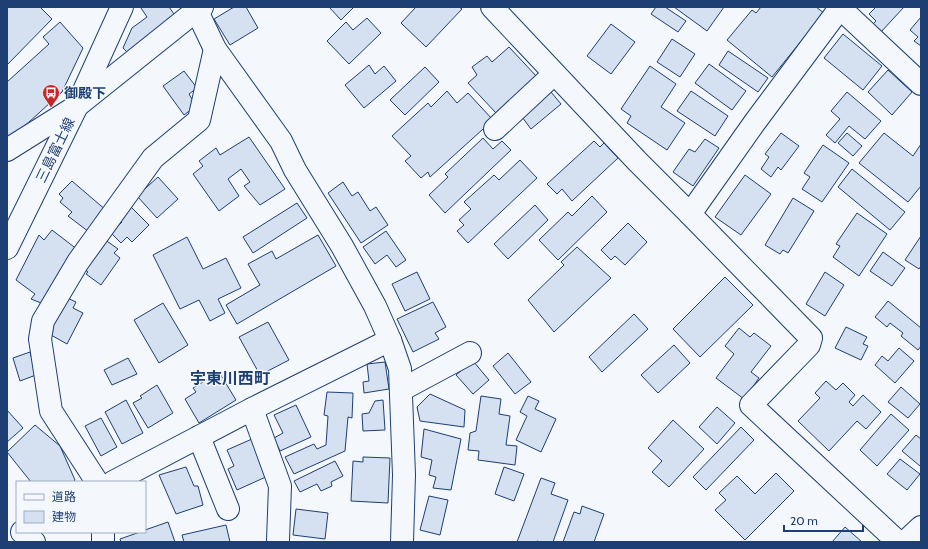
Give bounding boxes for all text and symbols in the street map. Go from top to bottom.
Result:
bus stop icon: 御殿下 [41,83,61,108]
place label: 御殿下 [64,84,106,102]
street label: 三島富士線 [32,115,78,185]
district label: 宇東川西町 [190,369,270,388]
legend [16,481,146,533]
text: 道路 [52,489,76,504]
scale bar [784,507,863,533]
text: 建物 [52,509,76,524]
text: 20 m [790,513,818,528]

